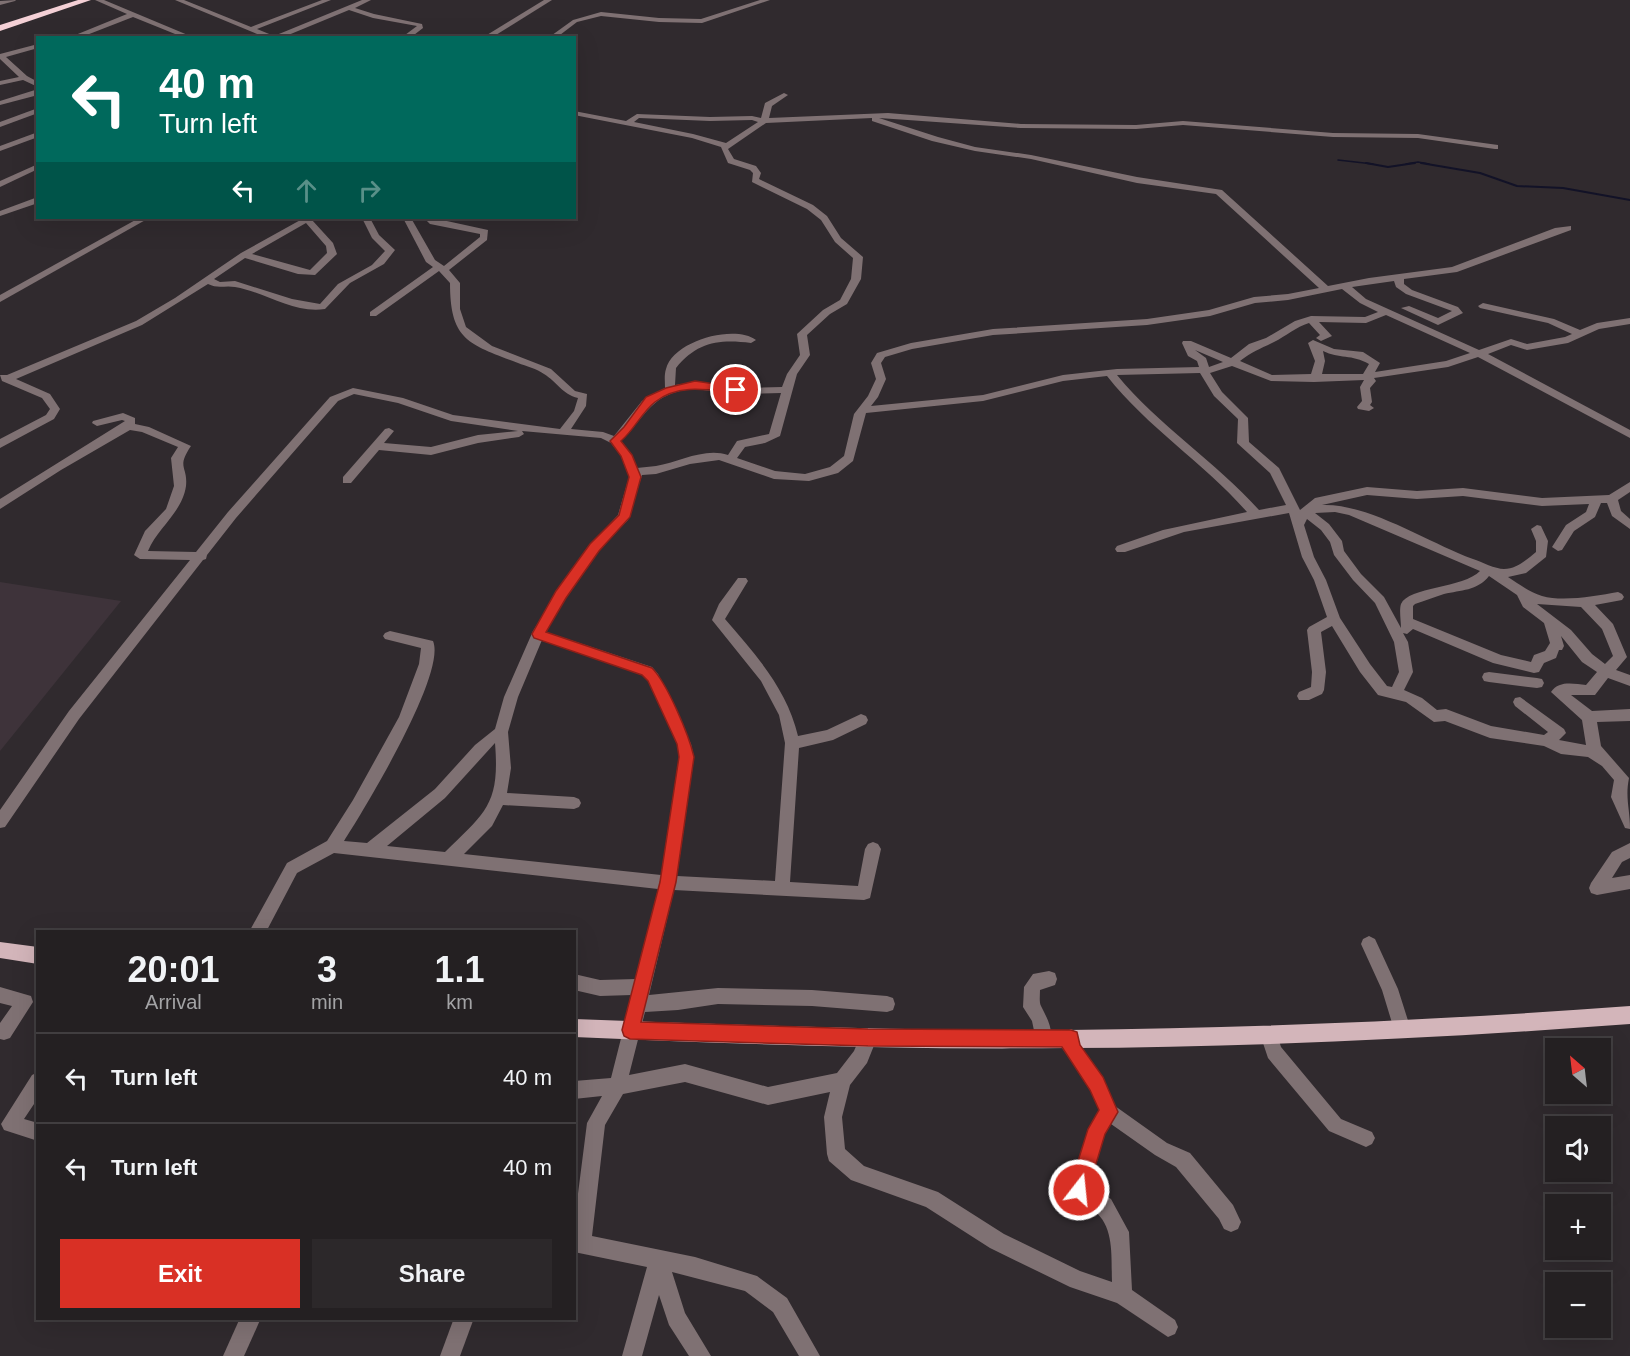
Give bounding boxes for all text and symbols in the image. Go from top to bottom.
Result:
icon: left [60,60,138,138]
text: 40 m [159,60,255,107]
text: Turn left [159,109,257,139]
icon: left [227,174,260,207]
icon: ahead [290,174,323,207]
icon: right [353,174,386,207]
pin [710,364,761,415]
icon: arrive [719,373,752,406]
text: 20:01 [127,949,219,990]
text: 3 [317,949,337,990]
text: 1.1 [435,949,485,990]
text: Arrival [145,991,202,1013]
text: min [311,991,343,1013]
text: km [446,991,473,1013]
north arrow [1545,1038,1611,1104]
map controls [1545,1038,1611,1338]
icon: left [60,1062,93,1095]
text: Turn left [111,1065,197,1090]
text: 40 m [503,1065,552,1090]
button: sound [1545,1116,1611,1182]
icon: left [60,1152,93,1185]
text: Turn left [111,1155,197,1180]
text: 40 m [503,1155,552,1180]
position arrow [1047,1158,1111,1222]
button: + [1545,1194,1611,1260]
button: Exit [60,1239,300,1308]
button: Share [312,1239,552,1308]
button: − [1545,1272,1611,1338]

